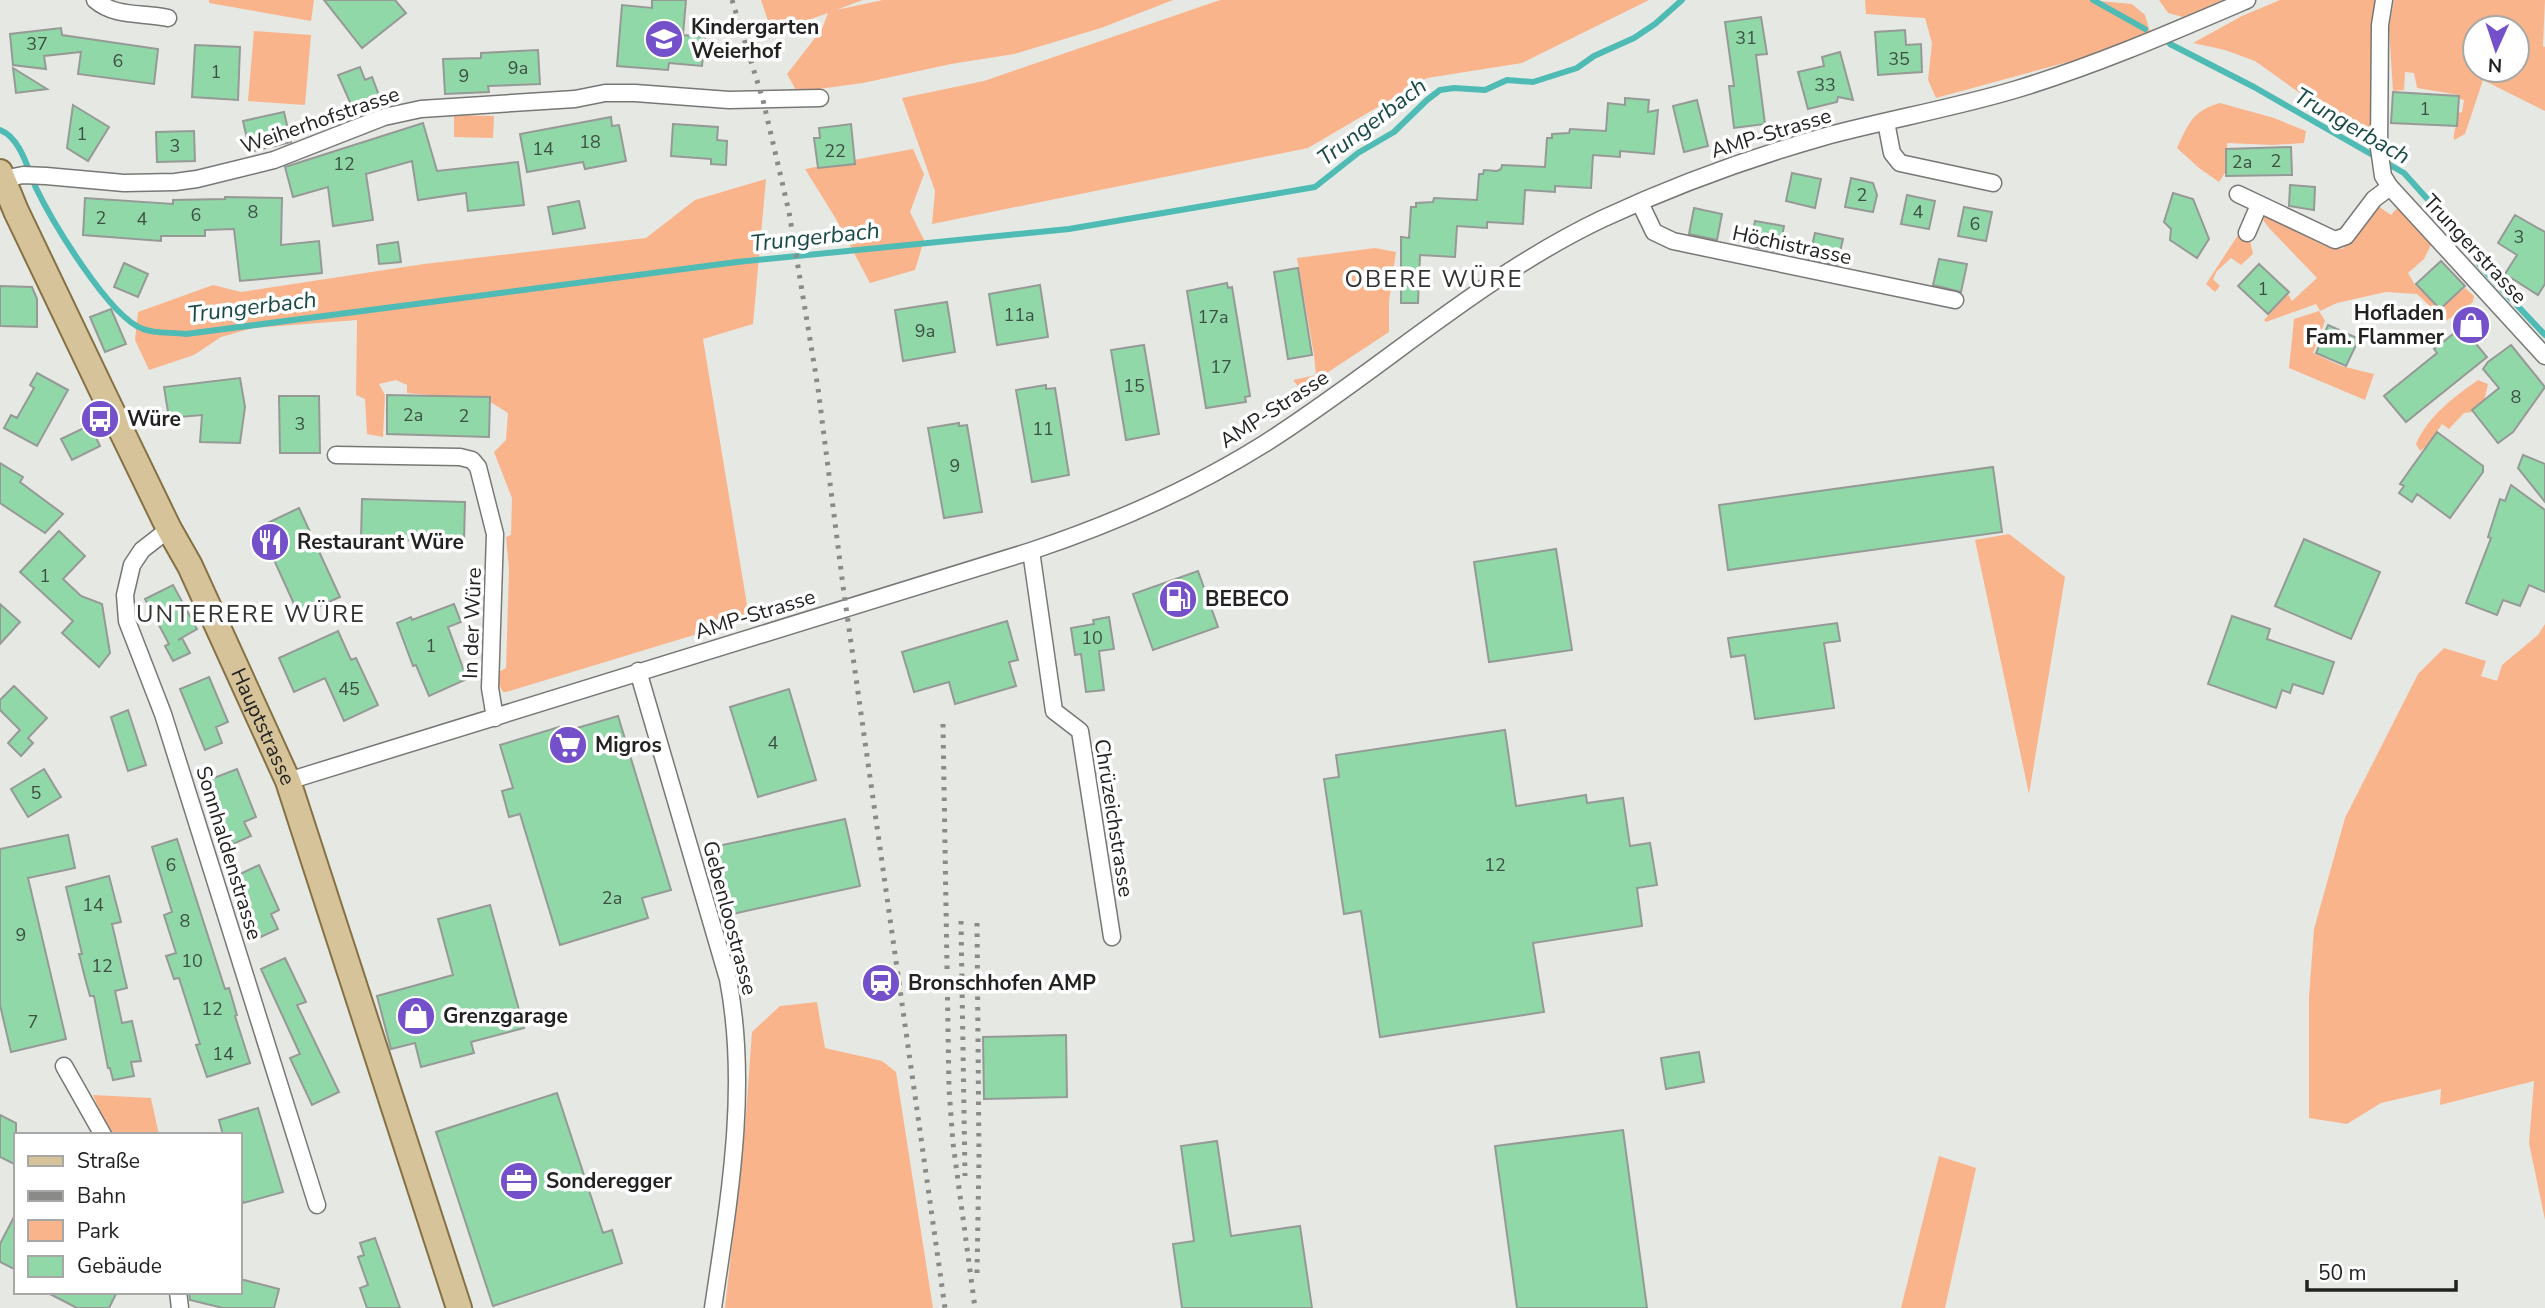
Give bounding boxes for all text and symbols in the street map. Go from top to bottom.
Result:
place label: Kindergarten Weierhof [691,13,819,65]
north arrow [2461,14,2531,84]
school or university icon: Kindergarten Weierhof [643,18,685,60]
house number: 31 [1735,26,1757,50]
house number: 37 [26,32,48,56]
house number: 35 [1888,47,1910,71]
house number: 6 [113,49,123,73]
text: N [2487,52,2503,78]
house number: 9a [508,56,528,80]
house number: 1 [211,60,221,84]
house number: 9 [459,64,469,88]
water label: Trungerbach [1311,71,1433,173]
house number: 33 [1814,73,1836,97]
street label: Weiherhofstrasse [237,80,403,160]
water label: Trungerbach [2288,80,2416,172]
house number: 1 [2420,97,2430,121]
street label: AMP-Strasse [1707,101,1835,165]
house number: 1 [77,122,87,146]
house number: 18 [579,130,601,154]
house number: 3 [170,134,180,158]
house number: 14 [532,137,554,161]
house number: 22 [824,139,846,163]
house number: 2 [2271,149,2281,173]
house number: 2a [2232,150,2252,174]
house number: 12 [333,152,355,176]
house number: 2 [1857,183,1867,207]
street label: Trungerstrasse [2417,188,2533,310]
house number: 8 [248,200,258,224]
house number: 4 [1913,200,1924,224]
house number: 6 [191,203,201,227]
house number: 2 [96,206,106,230]
house number: 4 [137,207,148,231]
house number: 6 [1970,212,1980,236]
water label: Trungerbach [749,215,881,259]
street label: Höchistrasse [1730,219,1854,271]
house number: 3 [2514,225,2524,249]
district label: OBERE WÜRE [1345,263,1523,295]
house number: 1 [2258,277,2268,301]
water label: Trungerbach [186,284,318,330]
place label: Hofladen Fam. Flammer [2305,299,2445,351]
house number: 11a [1003,303,1035,327]
shop icon: Hofladen Fam. Flammer [2450,304,2492,346]
house number: 17a [1197,305,1229,329]
house number: 9a [915,319,935,343]
house number: 17 [1210,355,1232,379]
street label: AMP-Strasse [1214,363,1334,455]
house number: 15 [1123,374,1145,398]
house number: 8 [2511,385,2521,409]
bus stop icon: Würe [79,398,121,440]
house number: 2a [403,403,423,427]
house number: 2 [459,404,469,428]
place label: Würe [127,405,181,433]
house number: 3 [295,412,305,436]
house number: 11 [1032,417,1054,441]
house number: 9 [950,454,960,478]
restaurant icon: Restaurant Würe [249,521,291,563]
place label: Restaurant Würe [297,528,464,556]
house number: 1 [40,564,50,588]
street label: In der Würe [456,567,488,679]
fuel station icon: BEBECO [1157,578,1199,620]
street label: AMP-Strasse [691,582,819,646]
place label: BEBECO [1205,585,1289,613]
district label: UNTERERE WÜRE [136,598,366,630]
house number: 10 [1081,626,1103,650]
house number: 1 [426,634,436,658]
street label: Hauptstrasse [224,664,302,790]
house number: 45 [338,677,360,701]
supermarket icon: Migros [547,724,589,766]
place label: Migros [595,731,662,759]
house number: 4 [768,731,779,755]
street label: Chrüzeichstrasse [1088,737,1140,899]
street label: Sonnhaldenstrasse [189,763,269,943]
house number: 5 [31,781,41,805]
street label: Gebenloostrasse [696,838,764,998]
house number: 6 [166,853,176,877]
house number: 12 [1484,853,1506,877]
house number: 2a [602,886,622,910]
house number: 14 [82,893,104,917]
house number: 8 [180,909,190,933]
house number: 9 [16,923,26,947]
house number: 10 [181,949,203,973]
house number: 12 [91,954,113,978]
station icon: Bronschhofen AMP [860,962,902,1004]
place label: Bronschhofen AMP [908,969,1096,997]
shop icon: Grenzgarage [395,995,437,1037]
house number: 12 [201,997,223,1021]
place label: Grenzgarage [443,1002,568,1030]
house number: 7 [28,1010,38,1034]
house number: 14 [212,1042,234,1066]
legend [14,1133,242,1294]
text: Straße [77,1147,140,1175]
office icon: Sonderegger [498,1160,540,1202]
place label: Sonderegger [546,1167,673,1195]
text: Bahn [77,1182,126,1210]
text: Park [77,1217,119,1245]
scale bar [2307,1248,2456,1292]
text: Gebäude [77,1252,162,1280]
text: 50 m [2318,1259,2367,1287]

